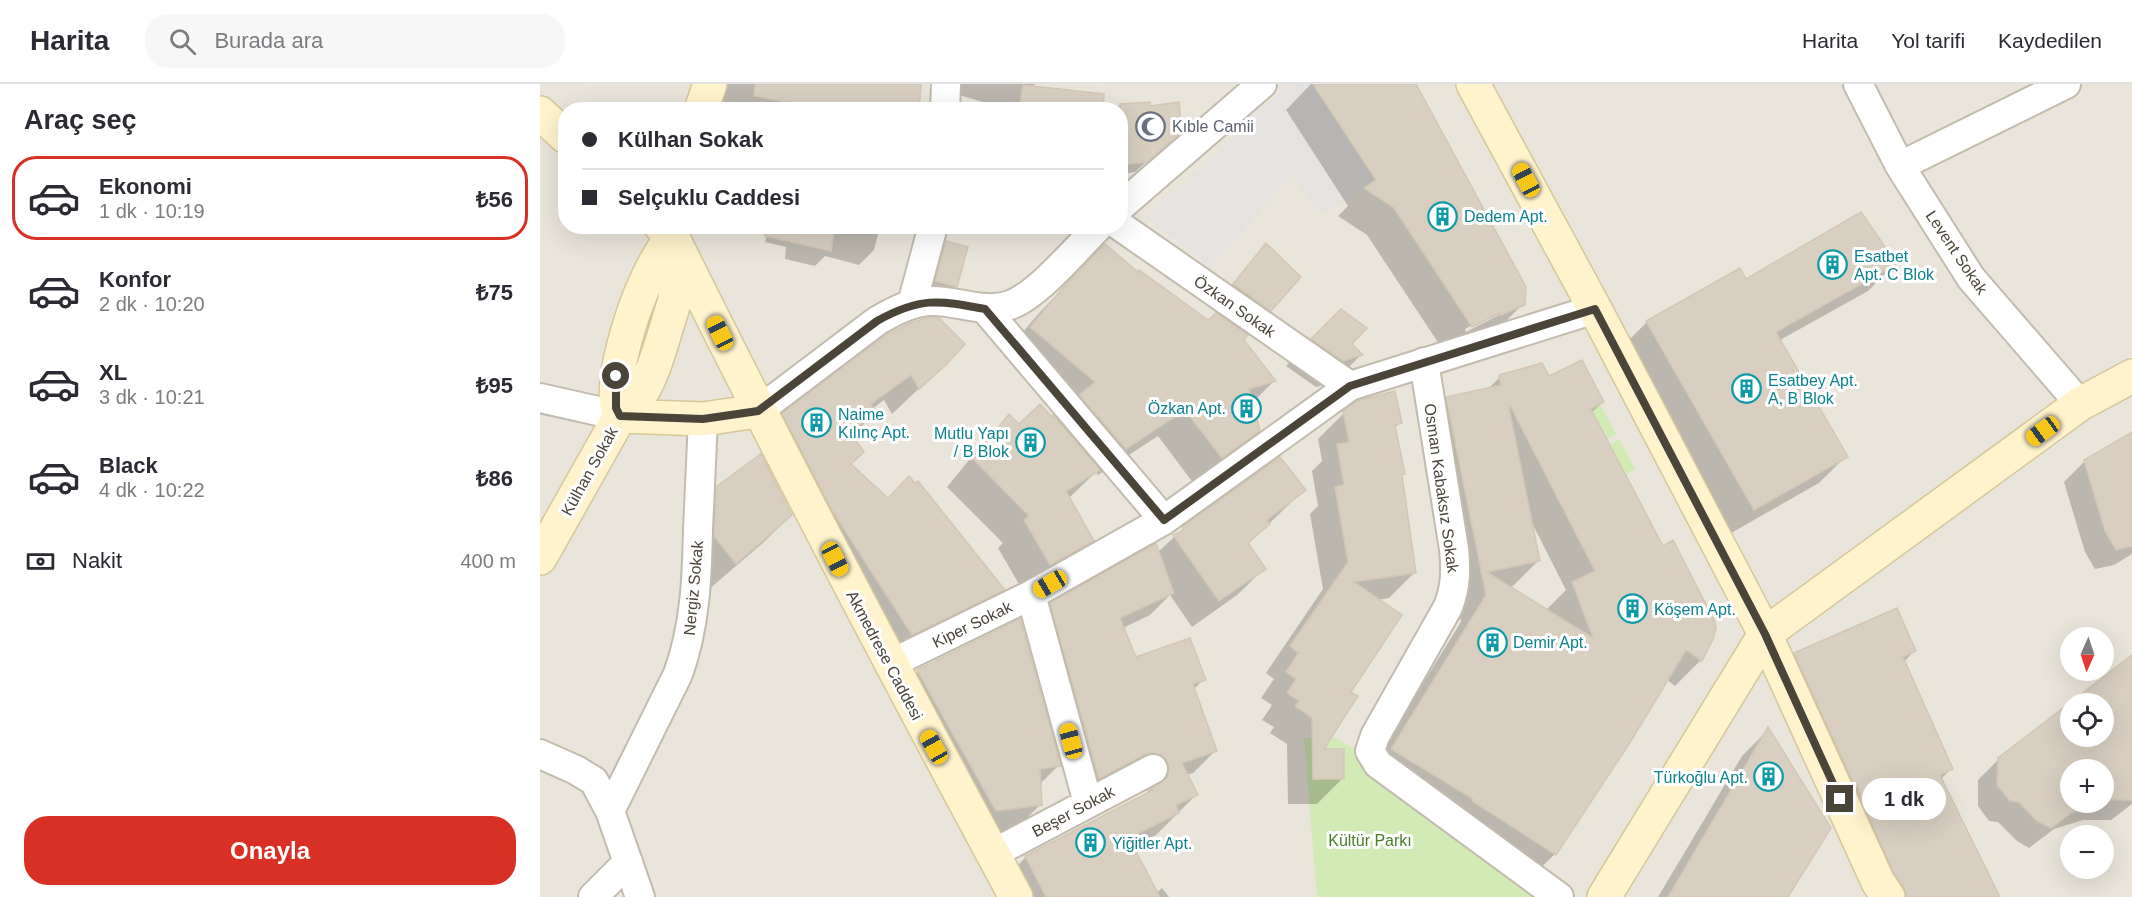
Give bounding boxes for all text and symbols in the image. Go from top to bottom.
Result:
search box [145,14,565,68]
text: Harita [30,25,109,56]
icon: search [166,25,199,58]
text: Burada ara [214,28,323,53]
text: Harita [1802,29,1858,52]
text: Yol tarifi [1891,29,1965,52]
text: Kaydedilen [1998,29,2102,52]
text: Araç seç [24,105,137,135]
mosque icon: Kıble Camii [1135,110,1167,142]
place label: Kıble Camii [1172,118,1254,135]
text: Külhan Sokak [618,127,763,152]
car [1510,160,1542,200]
icon: car [27,171,81,225]
text: Ekonomi [99,174,192,199]
text: Selçuklu Caddesi [618,185,800,210]
text: ₺56 [476,187,513,212]
text: 1 dk · 10:19 [99,200,205,222]
building icon: Dedem Apt. [1427,200,1459,232]
street label: Levent Sokak [1922,207,1991,298]
place label: Dedem Apt. [1464,208,1548,225]
place label: Esatbet Apt. C Blok [1854,248,1935,283]
building icon: Esatbet Apt. C Blok [1817,249,1849,281]
icon: car [27,264,81,318]
text: Konfor [99,267,171,292]
street label: Özkan Sokak [1191,272,1279,341]
text: ₺75 [476,280,513,305]
text: 2 dk · 10:20 [99,293,205,315]
car [704,313,736,353]
icon: car [27,357,81,411]
text: XL [99,360,127,385]
route start [602,362,629,389]
place label: Esatbey Apt. A, B Blok [1768,372,1858,407]
text: ₺95 [476,373,513,398]
building icon: Esatbey Apt. A, B Blok [1731,373,1763,405]
text: 3 dk · 10:21 [99,386,205,408]
building icon: Özkan Apt. [1231,392,1263,424]
place label: Özkan Apt. [1148,400,1226,417]
street label: Osman Kabaksız Sokak [1421,402,1462,575]
place label: Naime Kılınç Apt. [838,406,910,441]
building icon: Naime Kılınç Apt. [801,407,833,439]
car [2023,413,2063,449]
street label: Külhan Sokak [558,423,621,519]
place label: Mutlu Yapı / B Blok [934,425,1010,460]
building icon: Mutlu Yapı / B Blok [1014,426,1046,458]
icon: car [27,450,81,504]
text: Black [99,453,158,478]
text: ₺86 [476,466,513,491]
text: 4 dk · 10:22 [99,479,205,501]
street label: Nergiz Sokak [681,539,706,636]
car [819,539,851,579]
icon: cash [24,545,57,578]
text: Nakit [72,548,122,573]
text: 400 m [460,550,516,572]
car [1030,567,1070,601]
street label: Akmedrese Caddesi [843,588,926,723]
building icon: Köşem Apt. [1617,593,1649,625]
street label: Kiper Sokak [930,597,1016,651]
place label: Köşem Apt. [1654,601,1736,618]
building icon: Demir Apt. [1476,626,1508,658]
north arrow [2060,627,2114,681]
map controls [2060,627,2114,879]
place label: Demir Apt. [1513,634,1588,651]
button: locate [2060,693,2114,747]
car [1058,721,1084,761]
car [917,727,951,767]
button: + [2060,759,2114,813]
building icon: Türkoğlu Apt. [1753,761,1785,793]
place label: Türkoğlu Apt. [1654,769,1748,786]
callout: 1 dk [1861,778,1945,820]
street label: Beşer Sokak [1029,782,1118,840]
route end [1826,785,1853,812]
text: 1 dk [1884,788,1924,810]
button: Onayla [24,816,516,885]
button: − [2060,825,2114,879]
building icon: Yiğitler Apt. [1075,827,1107,859]
park label: Kültür Parkı [1328,832,1412,849]
place label: Yiğitler Apt. [1112,835,1192,852]

